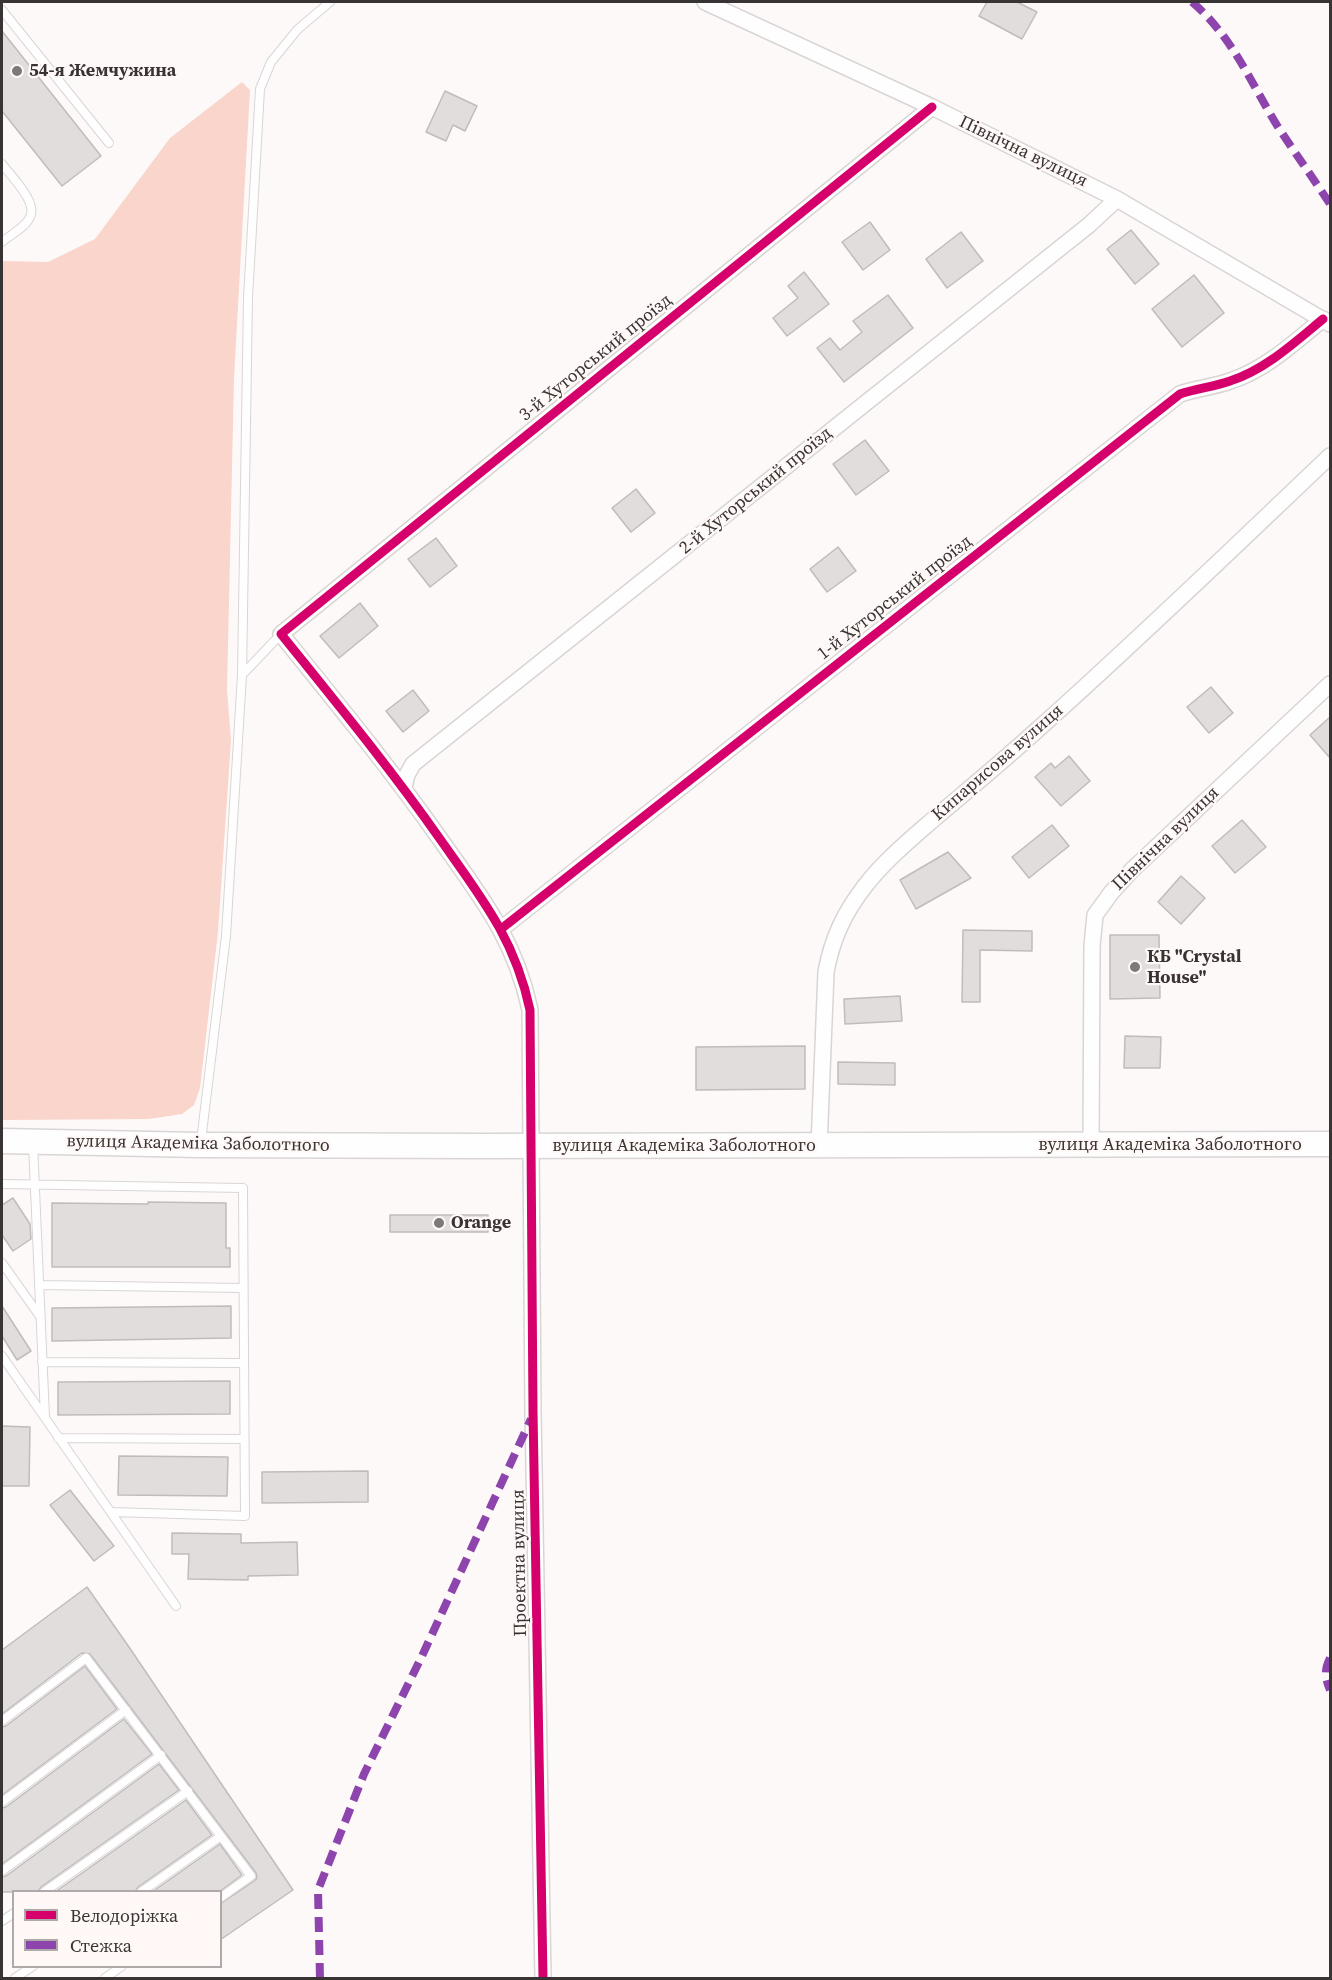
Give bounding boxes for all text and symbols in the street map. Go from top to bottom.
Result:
place label: 54-я Жемчужина [29,60,176,82]
marker: 54-я Жемчужина [10,64,24,78]
street label: Північна вулиця [955,112,1091,192]
street label: 3-й Хуторський проїзд [515,290,677,426]
street label: 2-й Хуторський проїзд [675,423,837,559]
street label: 1-й Хуторський проїзд [813,531,977,665]
street label: Кипарисова вулиця [928,700,1068,826]
street label: Північна вулиця [1108,783,1224,895]
place label: КБ "Crystal House" [1147,946,1242,988]
marker: КБ "Crystal House" [1128,960,1142,974]
street label: вулиця Академіка Заболотного [66,1131,330,1157]
street label: вулиця Академіка Заболотного [1038,1134,1302,1156]
street label: вулиця Академіка Заболотного [552,1135,816,1157]
place label: Orange [451,1212,511,1234]
marker: Orange [432,1216,446,1230]
street label: Проектна вулиця [508,1489,532,1637]
legend [12,1890,222,1968]
text: Велодоріжка [70,1903,178,1928]
text: Стежка [70,1933,132,1958]

